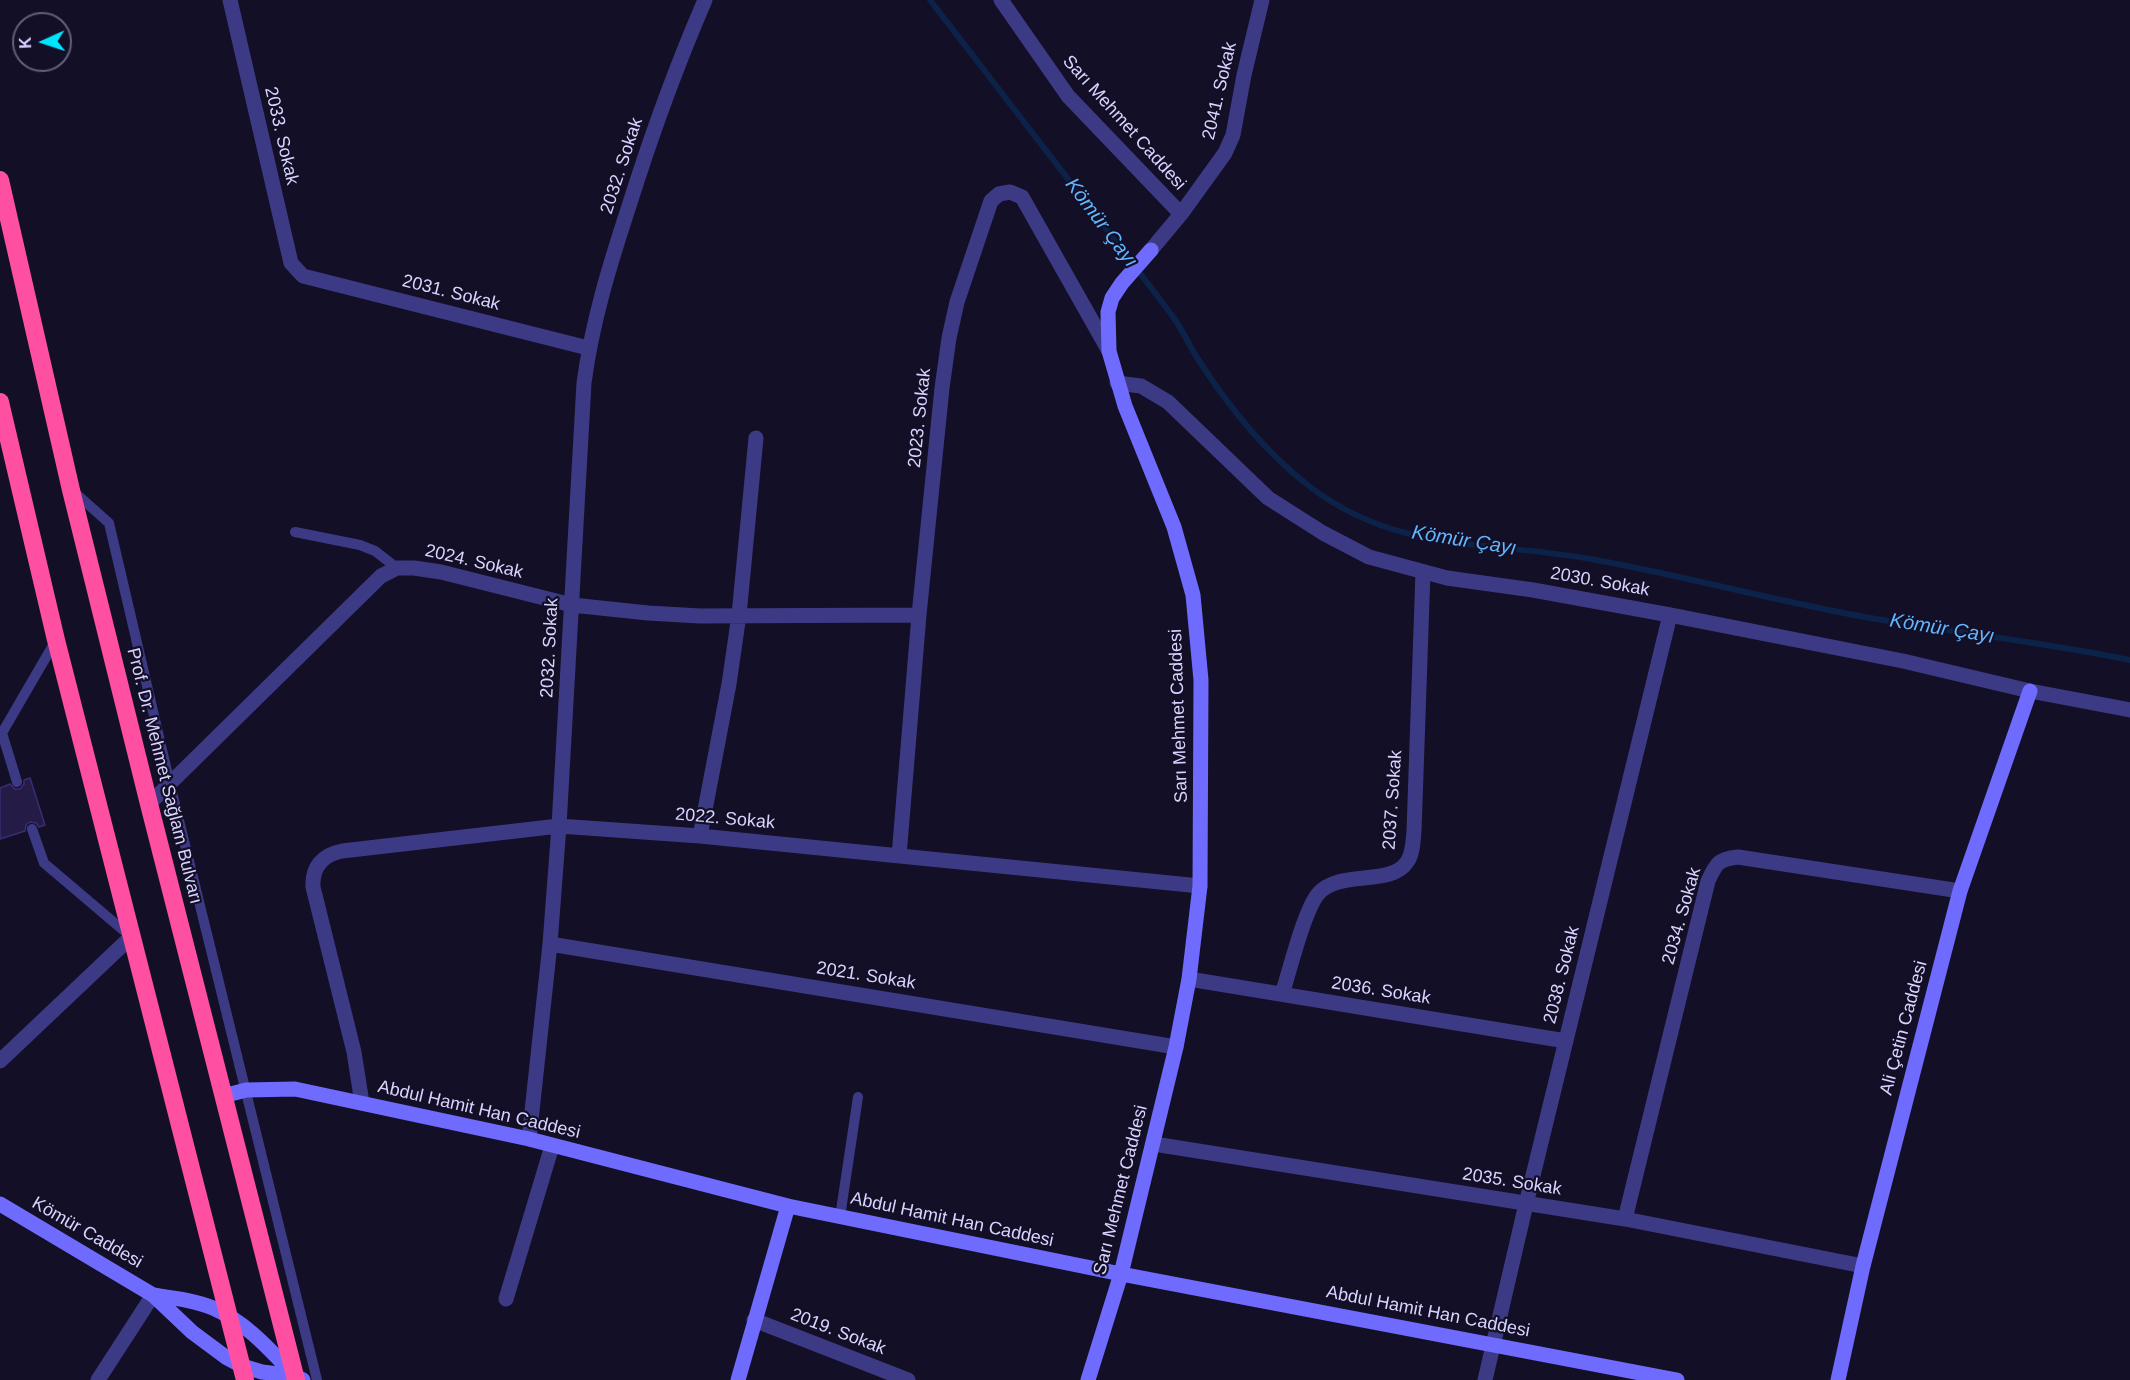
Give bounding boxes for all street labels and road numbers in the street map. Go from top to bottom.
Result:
street label: 2041. Sokak [1198,40,1242,142]
street label: Sarı Mehmet Caddesi [1058,51,1190,195]
street label: 2033. Sokak [259,85,303,187]
street label: 2032. Sokak [596,115,648,217]
street label: 2031. Sokak [400,270,502,316]
street label: 2023. Sokak [904,367,936,469]
street label: 2024. Sokak [423,540,525,584]
street label: 2030. Sokak [1549,563,1651,601]
street label: 2032. Sokak [537,597,563,699]
street label: Sarı Mehmet Caddesi [1165,629,1193,803]
street label: Prof. Dr. Mehmet Sağlam Bulvarı [122,646,206,906]
street label: 2037. Sokak [1379,749,1407,851]
street label: 2022. Sokak [674,804,776,834]
street label: 2034. Sokak [1658,865,1706,967]
street label: 2038. Sokak [1539,924,1585,1026]
street label: 2021. Sokak [815,958,917,994]
street label: Ali Çetin Caddesi [1876,959,1932,1097]
street label: 2036. Sokak [1330,973,1432,1009]
street label: Abdul Hamit Han Caddesi [376,1076,582,1144]
street label: Sarı Mehmet Caddesi [1089,1103,1153,1277]
street label: 2035. Sokak [1461,1164,1563,1200]
street label: Abdul Hamit Han Caddesi [848,1188,1056,1252]
street label: Kömür Caddesi [28,1193,146,1273]
street label: Abdul Hamit Han Caddesi [1324,1282,1532,1342]
street label: 2019. Sokak [787,1304,889,1360]

